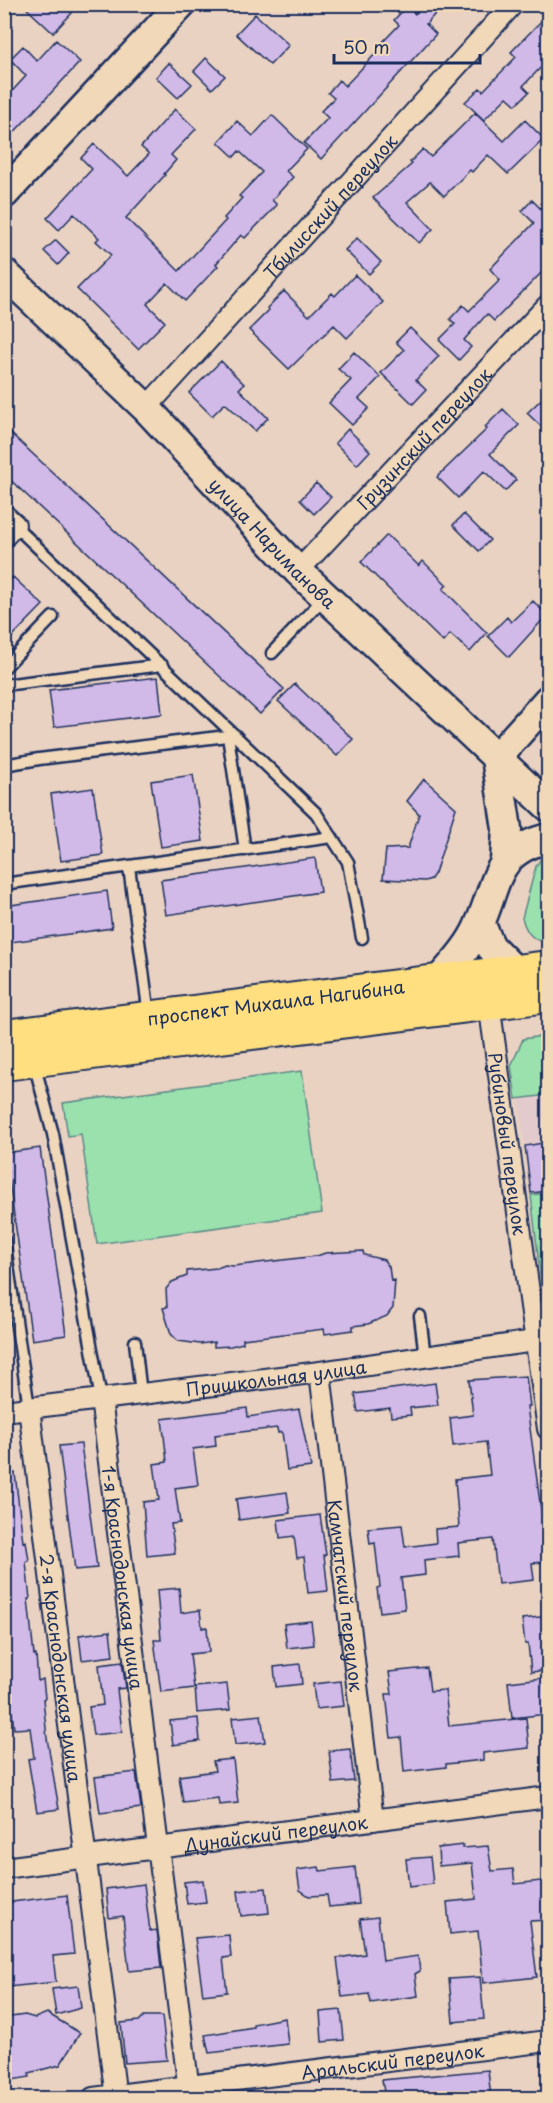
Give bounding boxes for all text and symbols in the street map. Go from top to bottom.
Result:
scale bar [334,27,480,65]
text: 50 m [343,33,390,60]
street label: Тбилисский переулок [256,127,403,285]
street label: Грузинский переулок [350,360,497,515]
street label: улица Нариманова [203,471,343,615]
street label: проспект Михаила Нагибина [146,972,407,1031]
street label: Рубиновый переулок [482,1051,535,1237]
street label: Пришкольная улица [184,1352,369,1402]
street label: 1-я Краснодонская улица [96,1464,151,1692]
street label: Камчатский переулок [322,1498,371,1693]
street label: 2-я Краснодонская улица [34,1552,90,1785]
street label: Дунайский переулок [181,1807,369,1858]
street label: Аральский переулок [300,2036,486,2085]

